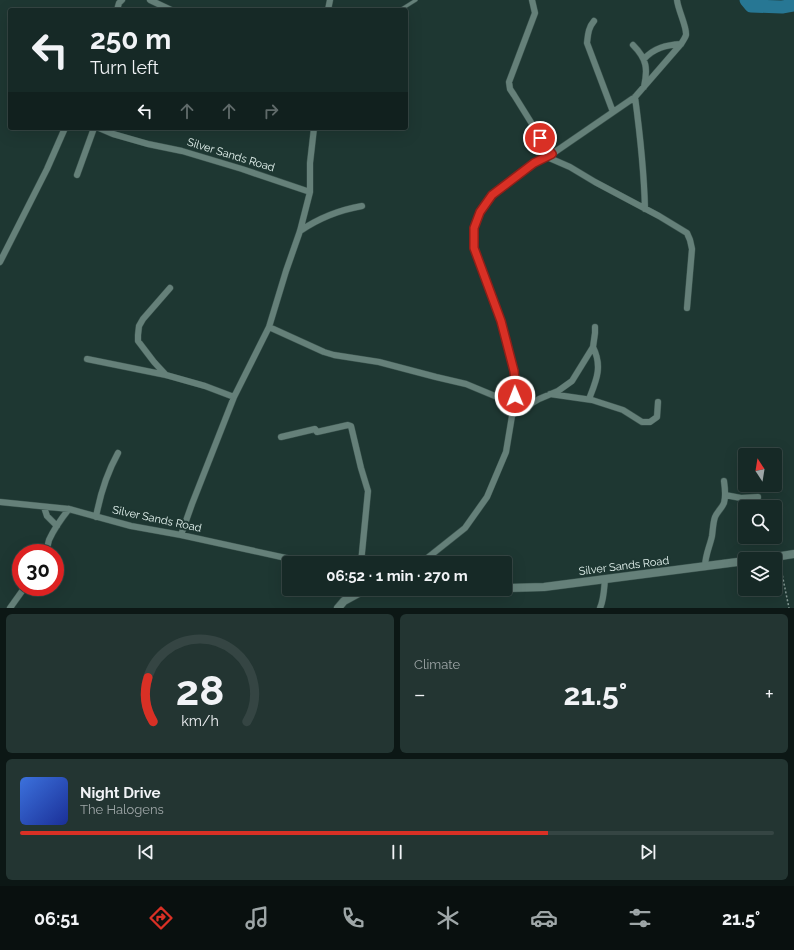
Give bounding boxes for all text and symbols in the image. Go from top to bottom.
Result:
text: 250 m [90,23,171,56]
icon: left [24,24,76,76]
text: Turn left [90,57,159,78]
icon: left [134,100,156,122]
icon: ahead [176,100,198,122]
icon: ahead [218,100,240,122]
icon: right [260,100,282,122]
pin [523,121,557,155]
icon: arrive [529,127,551,149]
street label: Silver Sands Road [186,136,276,175]
position arrow [494,375,536,417]
north arrow [738,448,782,492]
map controls [738,448,782,596]
button: search [738,500,782,544]
street label: Silver Sands Road [111,503,203,535]
speed limit sign: 30 [12,544,64,596]
button: layers [738,552,782,596]
street label: Silver Sands Road [578,554,670,578]
text: 06:52 · 1 min · 270 m [326,567,468,585]
text: Climate [414,657,460,672]
text: 28 [176,665,224,714]
text: 21.5° [564,677,627,712]
text: − [414,681,426,707]
text: + [765,681,774,707]
text: km/h [181,712,219,728]
text: Night Drive [80,784,160,802]
text: The Halogens [80,802,164,817]
icon: previous [135,841,157,863]
icon: pause [386,841,408,863]
icon: next [637,841,659,863]
icon: directions [147,904,175,932]
icon: music [243,904,271,932]
icon: phone [339,904,367,932]
icon: climate [434,904,462,932]
icon: car [530,904,558,932]
icon: filters [626,904,654,932]
text: 06:51 [34,908,79,929]
text: 21.5° [722,908,760,929]

